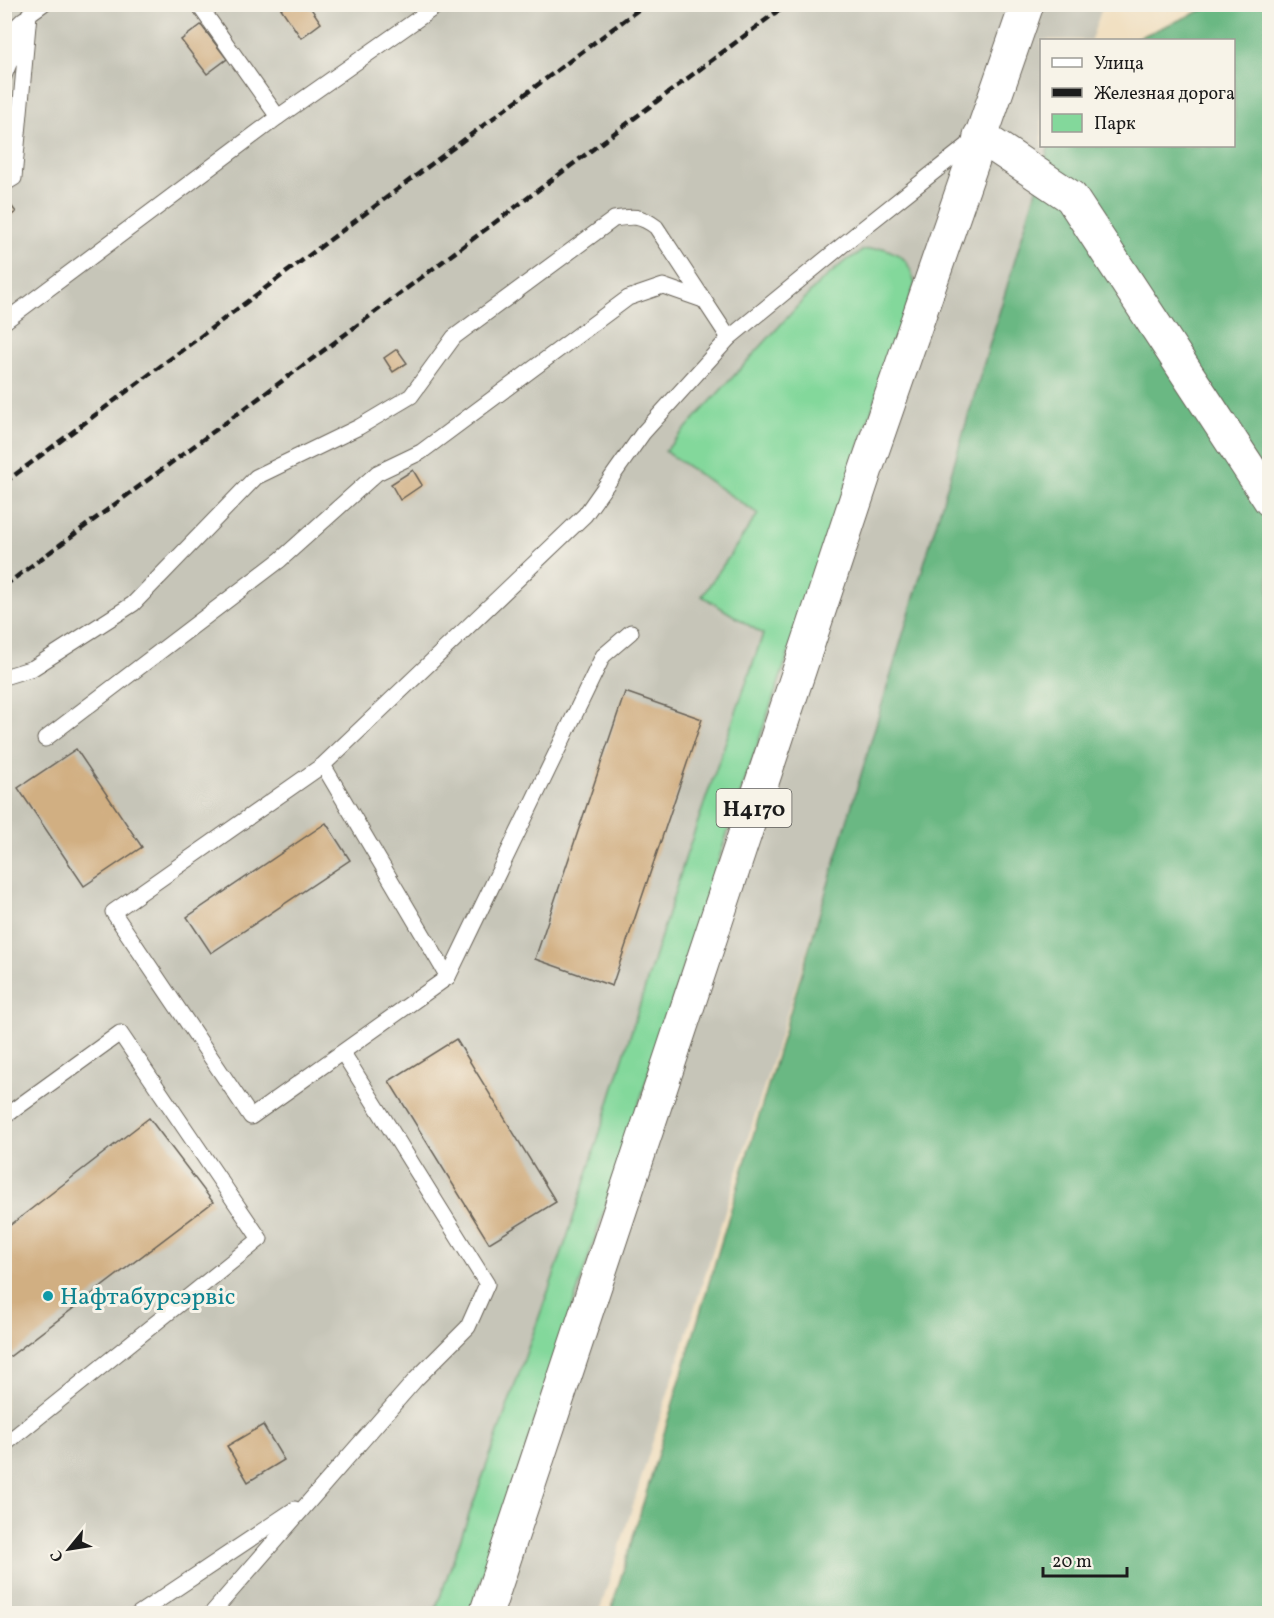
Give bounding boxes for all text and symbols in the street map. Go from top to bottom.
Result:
legend [1040,39,1235,147]
text: Улица [1094,52,1144,77]
text: Железная дорога [1094,82,1235,107]
text: Парк [1094,112,1136,137]
road number: Н4170 [716,789,792,827]
place label: Нафтабурсэрвіс [60,1281,235,1315]
marker: Нафтабурсэрвіс [41,1289,55,1303]
north arrow [39,1519,99,1579]
scale bar [1043,1540,1127,1578]
text: С [46,1546,70,1565]
text: 20 m [1052,1550,1092,1575]

